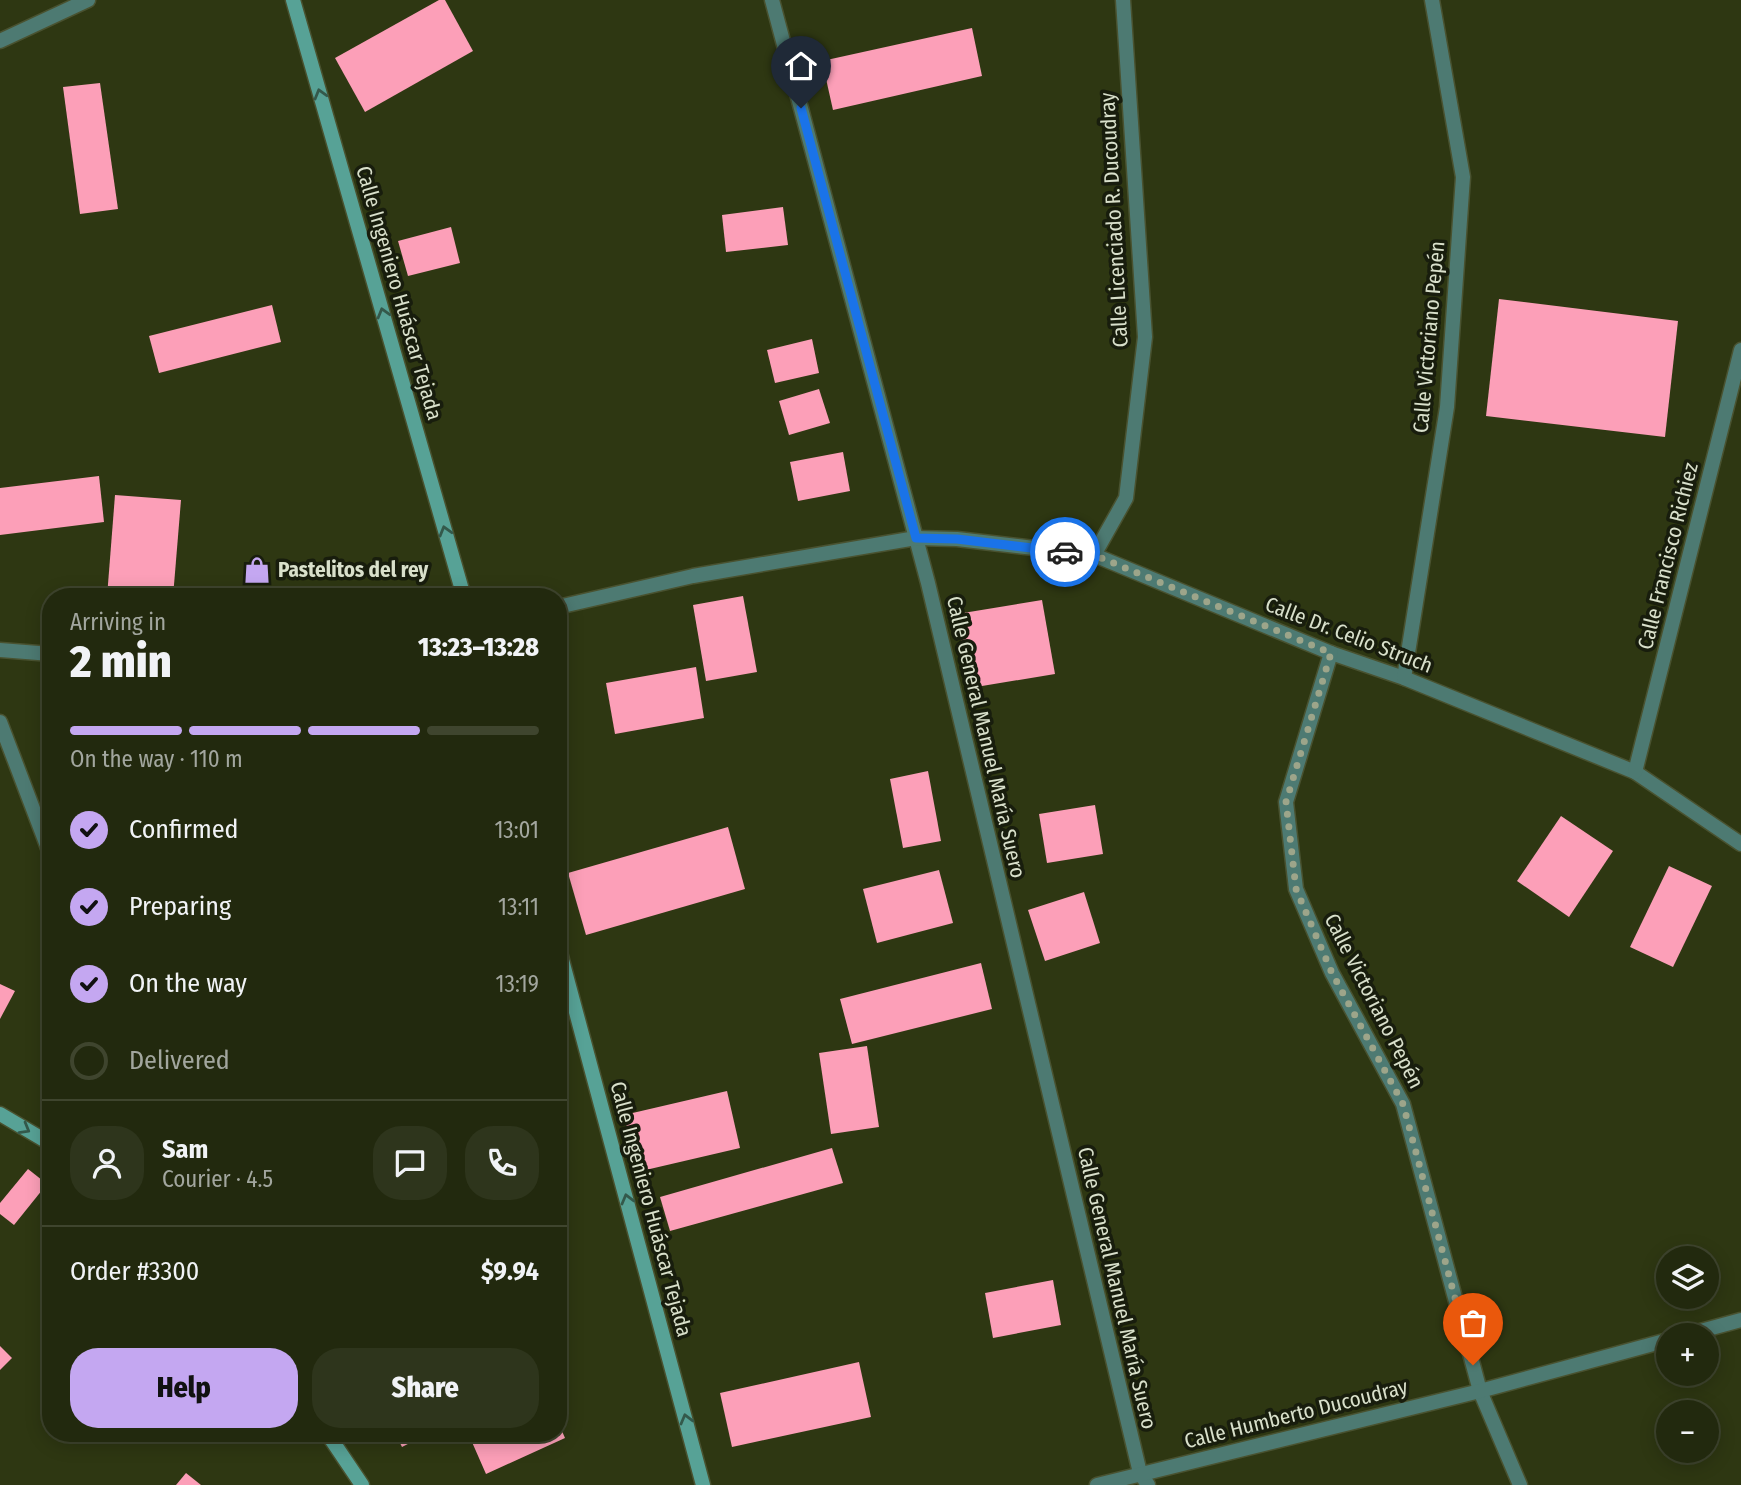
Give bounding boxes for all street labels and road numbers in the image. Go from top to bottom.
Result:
street label: Calle Licenciado R. Ducoudray [1094,91,1134,348]
street label: Calle Ingeniero Huáscar Tejada [350,163,448,423]
street label: Calle Victoriano Pepén [1408,240,1450,434]
street label: Calle Francisco Richiez [1632,460,1704,652]
street label: Calle Dr. Celio Struch [1262,591,1436,679]
street label: Calle General Manuel María Suero [941,593,1031,881]
street label: Calle Victoriano Pepén [1319,909,1429,1093]
street label: Calle Ingeniero Huáscar Tejada [604,1079,698,1339]
street label: Calle General Manuel María Suero [1072,1144,1162,1432]
street label: Calle Humberto Ducoudray [1182,1374,1411,1454]

